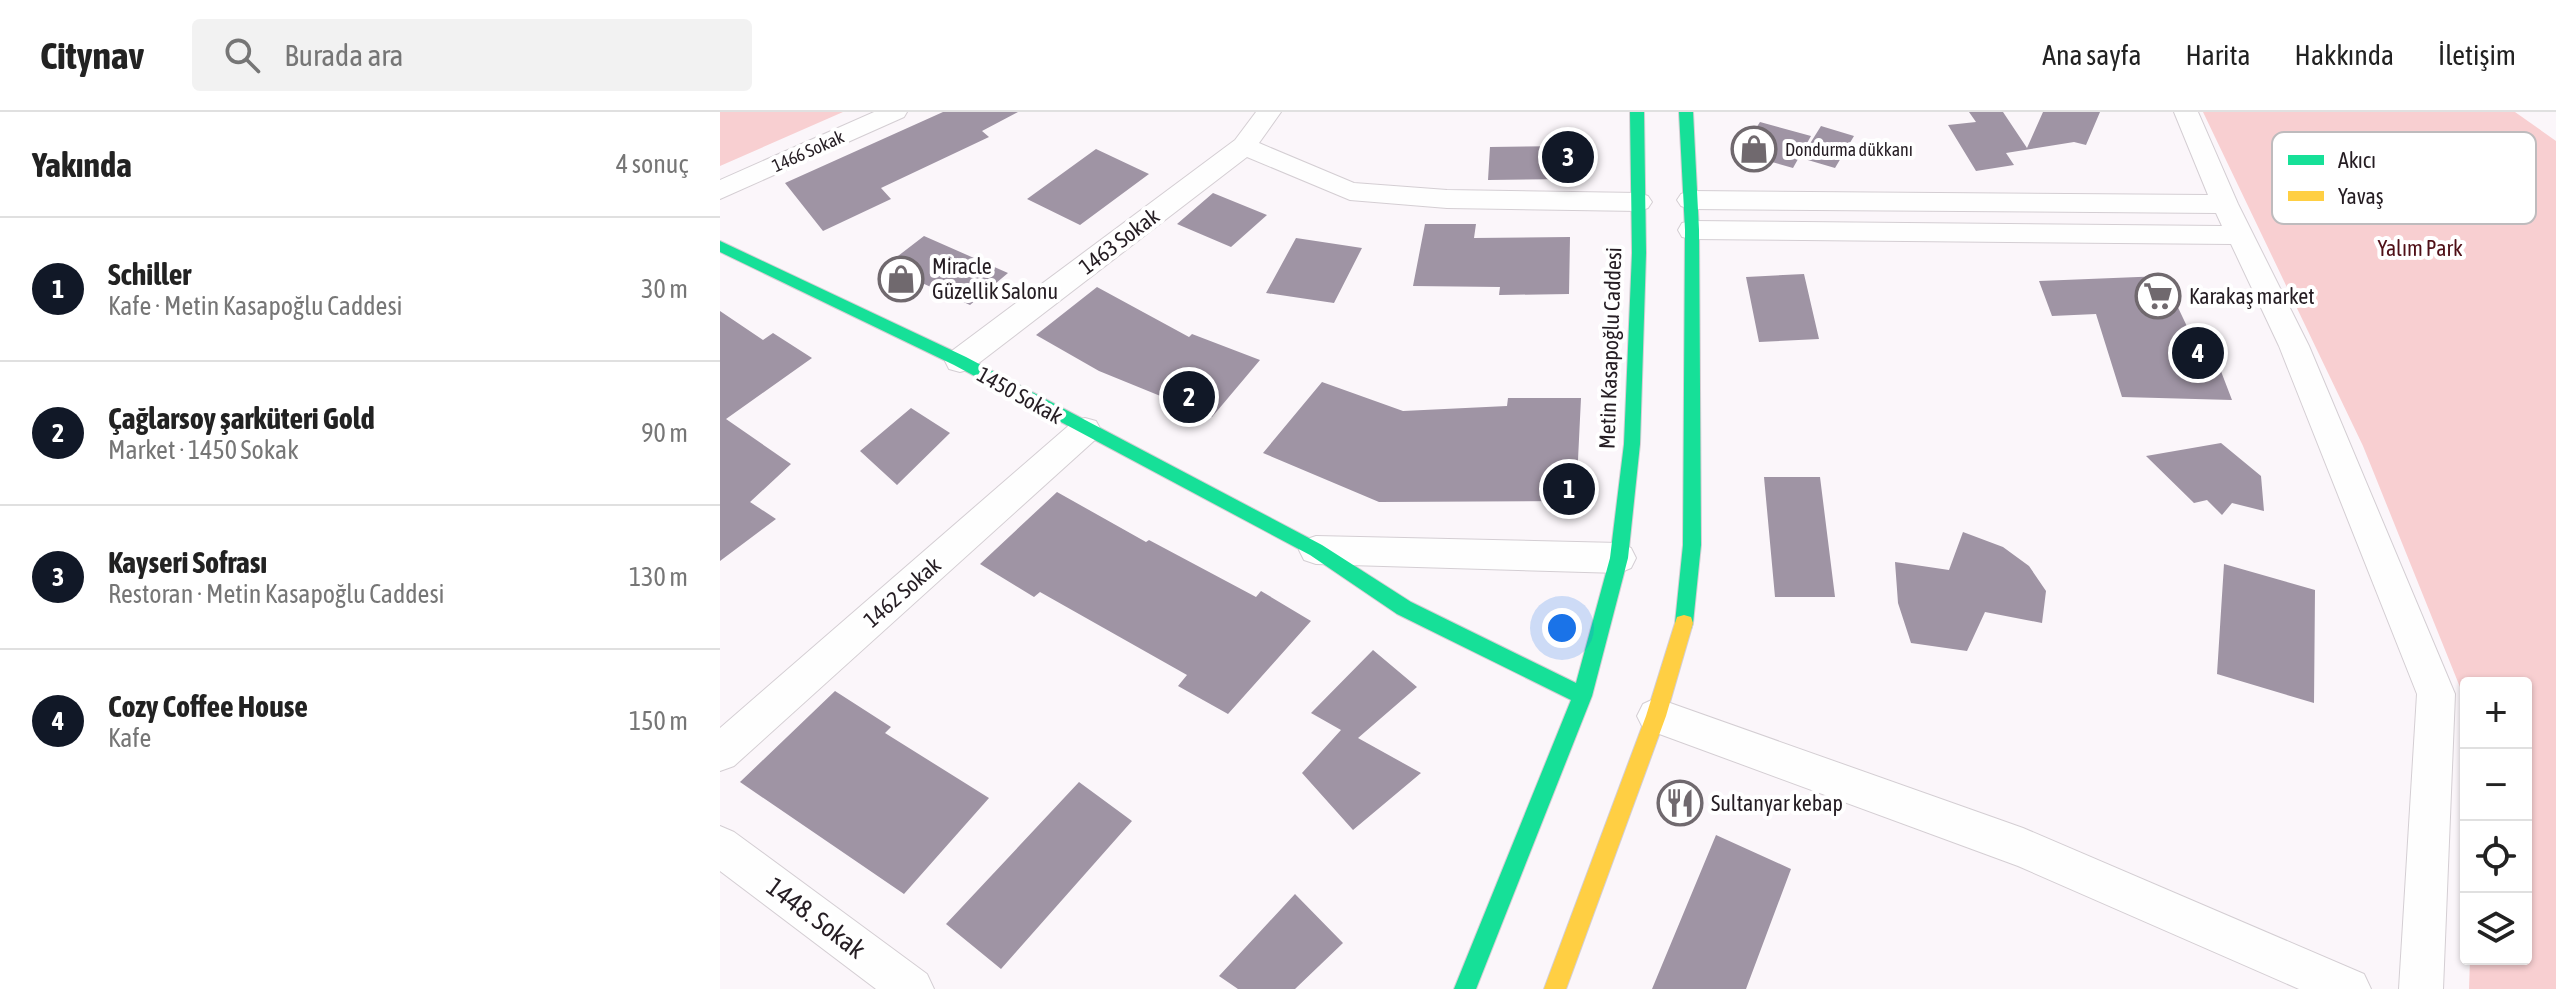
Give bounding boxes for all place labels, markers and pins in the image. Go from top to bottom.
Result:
shop icon: Dondurma dükkanı [1730,125,1778,173]
pin: 3 [1542,127,1594,187]
place label: Dondurma dükkanı [1785,139,1913,160]
place label: Miracle Güzellik Salonu [932,253,1058,304]
shop icon: Miracle Güzellik Salonu [877,255,925,303]
supermarket icon: Karakaş market [2134,272,2182,320]
place label: Karakaş market [2189,283,2315,309]
pin: 4 [2172,323,2224,383]
pin: 2 [1163,367,1215,427]
pin: 1 [1543,459,1595,519]
restaurant icon: Sultanyar kebap [1656,779,1704,827]
place label: Sultanyar kebap [1711,790,1843,816]

